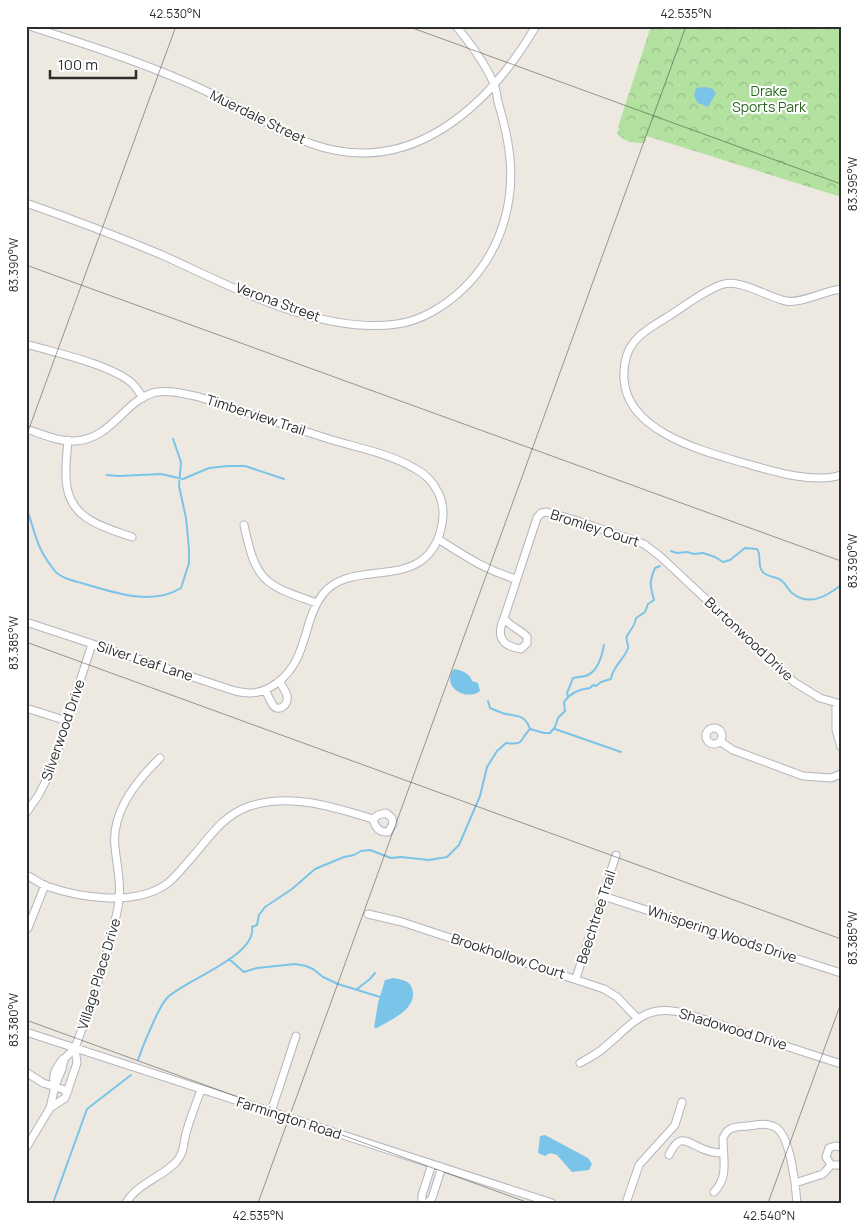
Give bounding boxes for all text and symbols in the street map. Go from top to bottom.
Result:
text: 42.530°N [149,5,201,22]
text: 42.535°N [660,5,712,22]
scale bar [50,48,136,80]
text: 100 m [58,54,98,75]
park label: Drake Sports Park [732,81,807,116]
street label: Muerdale Street [207,85,310,148]
text: 83.395°W [844,156,861,211]
text: 83.390°W [5,237,22,292]
street label: Verona Street [233,277,324,326]
street label: Timberview Trail [204,389,308,440]
street label: Bromley Court [548,504,642,551]
text: 83.390°W [844,533,861,588]
street label: Burtonwood Drive [701,593,798,685]
text: 83.385°W [5,615,22,670]
street label: Silver Leaf Lane [95,636,196,685]
street label: Silverwood Drive [36,677,89,783]
street label: Beechtree Trail [571,868,620,966]
street label: Whispering Woods Drive [645,900,799,967]
text: 83.385°W [844,910,861,965]
street label: Village Place Drive [73,916,125,1032]
street label: Brookhollow Court [449,928,568,983]
text: 83.380°W [5,992,22,1047]
street label: Shadowood Drive [677,1003,789,1054]
street label: Farmington Road [234,1092,344,1143]
text: 42.535°N [232,1207,284,1224]
text: 42.540°N [743,1207,795,1224]

